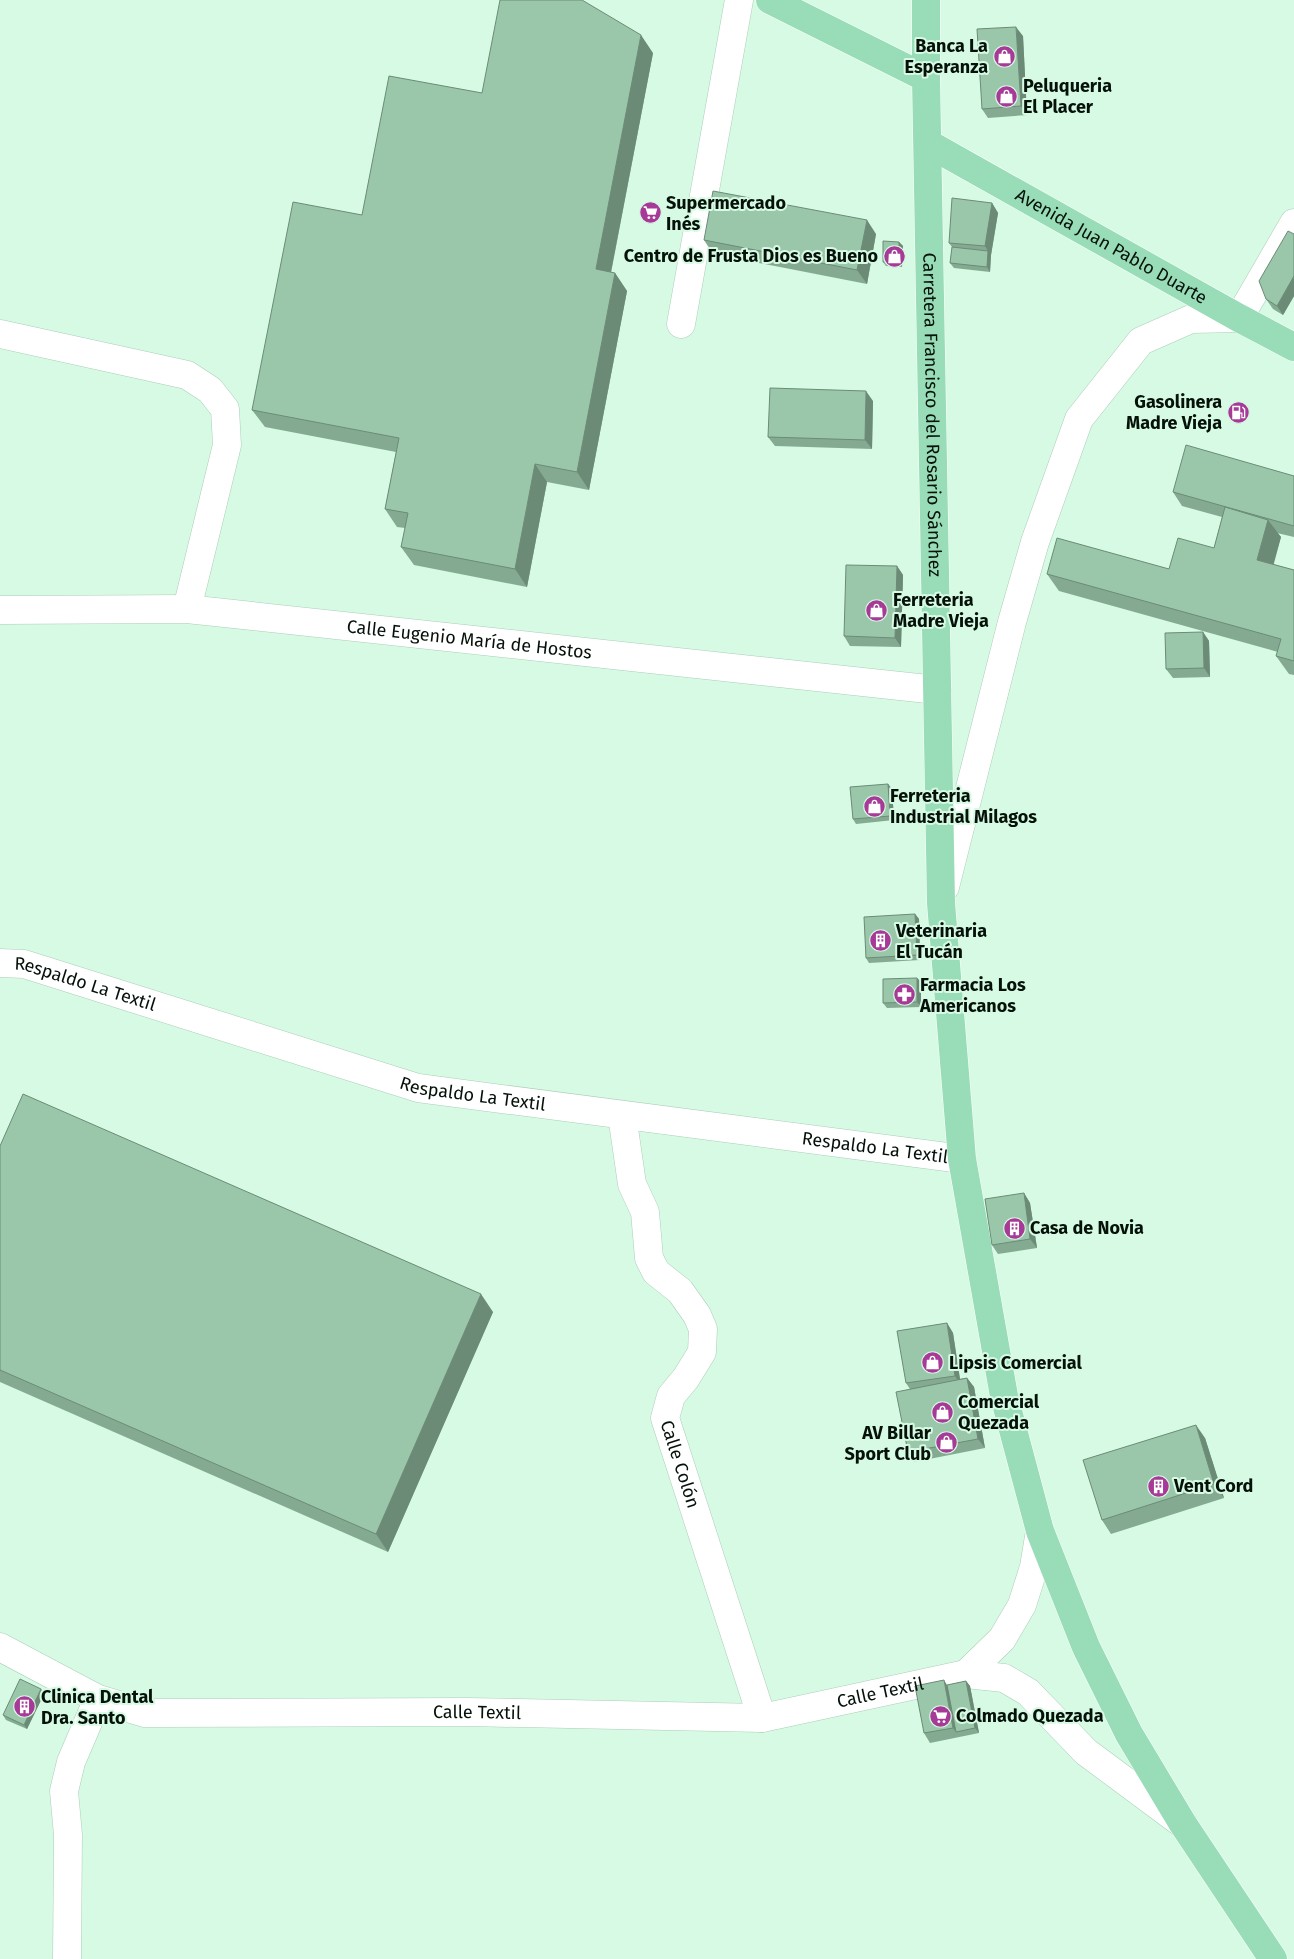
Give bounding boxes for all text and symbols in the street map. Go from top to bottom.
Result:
place label: Banca La Esperanza [905,35,988,78]
shop icon: Banca La Esperanza [992,44,1016,68]
place label: Peluqueria El Placer [1023,75,1112,118]
shop icon: Peluqueria El Placer [995,84,1019,108]
street label: Avenida Juan Pablo Duarte [1012,184,1211,309]
place label: Supermercado Inés [666,192,786,235]
supermarket icon: Supermercado Inés [638,201,662,225]
shop icon: Centro de Frusta Dios es Bueno [882,244,906,268]
place label: Centro de Frusta Dios es Bueno [624,245,878,267]
street label: Carretera Francisco del Rosario Sánchez [918,253,946,577]
place label: Gasolinera Madre Vieja [1126,391,1222,434]
fuel station icon: Gasolinera Madre Vieja [1226,400,1250,424]
place label: Ferreteria Madre Vieja [893,589,989,632]
shop icon: Ferreteria Madre Vieja [865,598,889,622]
street label: Calle Eugenio María de Hostos [346,615,593,664]
place label: Ferreteria Industrial Milagos [890,785,1037,828]
shop icon: Ferreteria Industrial Milagos [862,794,886,818]
place label: Veterinaria El Tucán [895,920,987,963]
building icon: Veterinaria El Tucán [868,929,892,953]
street label: Respaldo La Textil [14,953,159,1016]
place label: Farmacia Los Americanos [919,974,1026,1017]
pharmacy icon: Farmacia Los Americanos [892,983,916,1007]
street label: Respaldo La Textil [397,1072,547,1116]
street label: Respaldo La Textil [801,1127,949,1168]
building icon: Casa de Novia [1002,1216,1026,1240]
place label: Casa de Novia [1030,1217,1144,1239]
shop icon: Lipsis Comercial [921,1351,945,1375]
place label: Lipsis Comercial [949,1352,1082,1374]
place label: Comercial Quezada [958,1391,1040,1434]
shop icon: Comercial Quezada [930,1400,954,1424]
street label: Calle Colón [655,1417,704,1511]
place label: AV Billar Sport Club [844,1422,932,1465]
shop icon: AV Billar Sport Club [935,1431,959,1455]
building icon: Vent Cord [1146,1474,1170,1498]
place label: Vent Cord [1173,1475,1253,1497]
street label: Calle Textil [835,1672,926,1713]
place label: Clinica Dental Dra. Santo [41,1686,154,1729]
building icon: Clinica Dental Dra. Santo [13,1695,37,1719]
street label: Calle Textil [433,1701,521,1724]
supermarket icon: Colmado Quezada [928,1704,952,1728]
place label: Colmado Quezada [956,1705,1104,1727]

